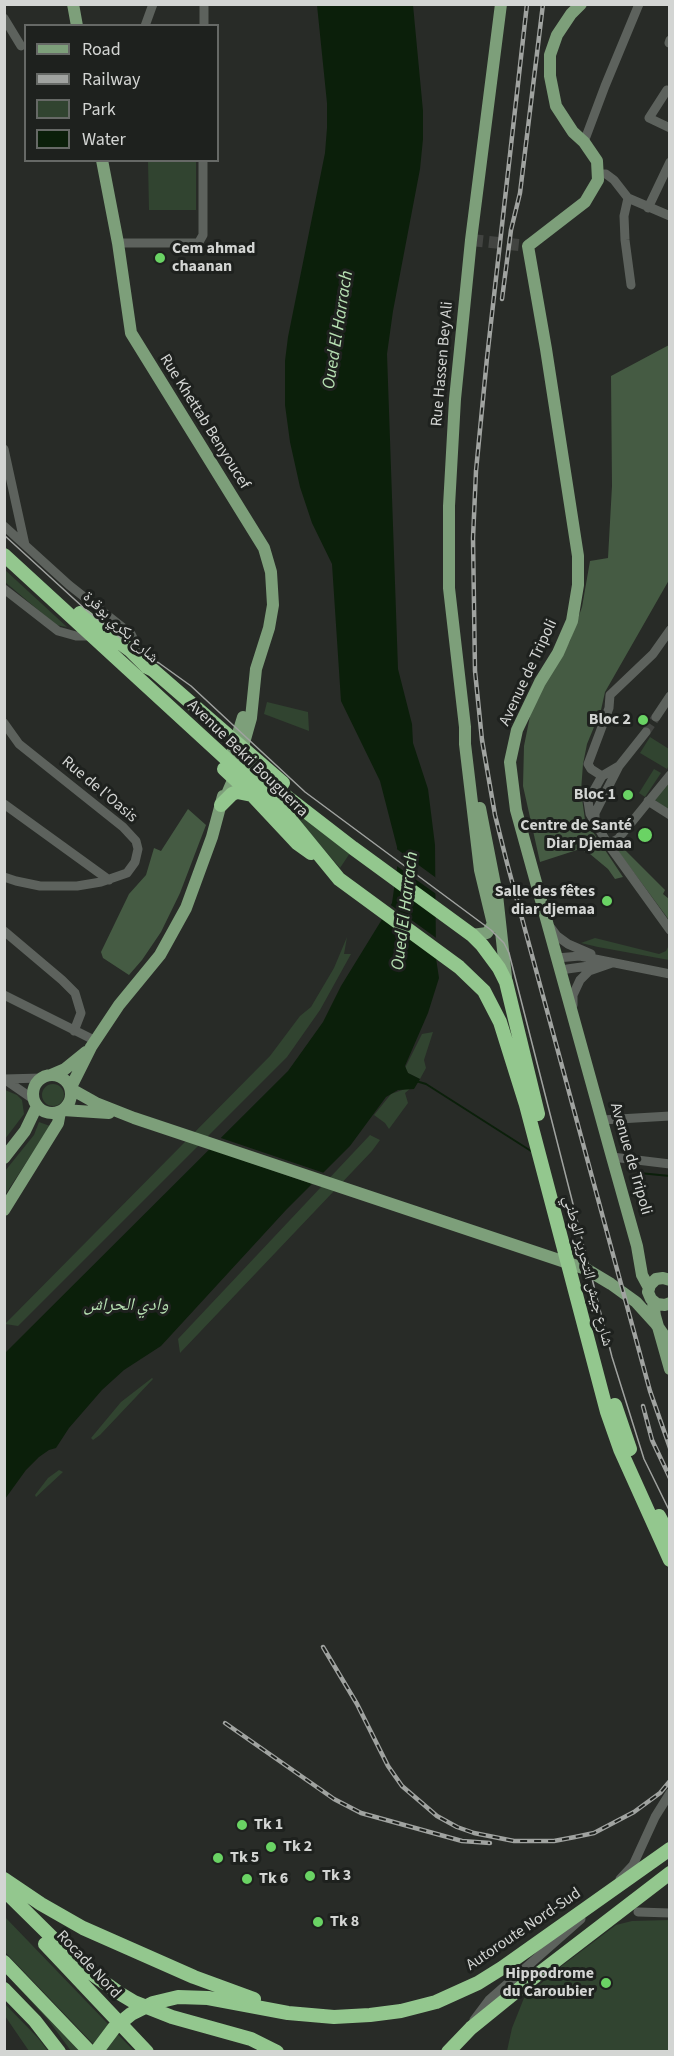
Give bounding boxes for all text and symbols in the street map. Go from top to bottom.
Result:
legend [24,24,219,162]
text: Road [82,37,121,62]
text: Railway [82,67,141,92]
text: Park [82,97,116,122]
text: Water [82,127,126,152]
place label: Cem ahmad chaanan [172,239,255,277]
marker: Cem ahmad chaanan [153,251,167,265]
water label: Oued El Harrach [319,269,359,391]
street label: Rue Hassen Bey Ali [428,301,458,427]
street label: Rue Khettab Benyoucef [155,351,253,493]
street label: شارع بكري بوقرة [78,588,162,668]
street label: Avenue de Tripoli [496,617,562,729]
street label: Avenue Bekri Bouguerra [183,696,311,822]
place label: Bloc 2 [589,710,631,730]
marker: Bloc 2 [636,713,650,727]
street label: Rue de l'Oasis [57,753,141,827]
place label: Bloc 1 [574,785,616,805]
marker: Bloc 1 [621,788,635,802]
place label: Centre de Santé Diar Djemaa [520,816,632,854]
marker: Centre de Santé Diar Djemaa [636,826,654,844]
water label: Oued El Harrach [388,850,424,972]
place label: Salle des fêtes diar djemaa [495,882,595,920]
marker: Salle des fêtes diar djemaa [600,894,614,908]
street label: Avenue de Tripoli [605,1101,655,1217]
street label: شارع جيش التحرير الوطني [558,1194,616,1348]
water label: وادي الحراش [84,1295,168,1317]
place label: Tk 1 [254,1815,283,1835]
marker: Tk 1 [235,1818,249,1832]
place label: Tk 2 [283,1837,312,1857]
marker: Tk 2 [264,1840,278,1854]
place label: Tk 5 [230,1848,259,1868]
marker: Tk 5 [211,1851,225,1865]
place label: Tk 3 [322,1866,351,1886]
place label: Tk 6 [259,1869,288,1889]
marker: Tk 3 [303,1869,317,1883]
marker: Tk 6 [240,1872,254,1886]
street label: Autoroute Nord-Sud [463,1884,585,1976]
place label: Tk 8 [330,1912,359,1932]
marker: Tk 8 [311,1915,325,1929]
street label: Rocade Nord [52,1927,124,2003]
place label: Hippodrome du Caroubier [502,1964,594,2002]
marker: Hippodrome du Caroubier [599,1976,613,1990]

